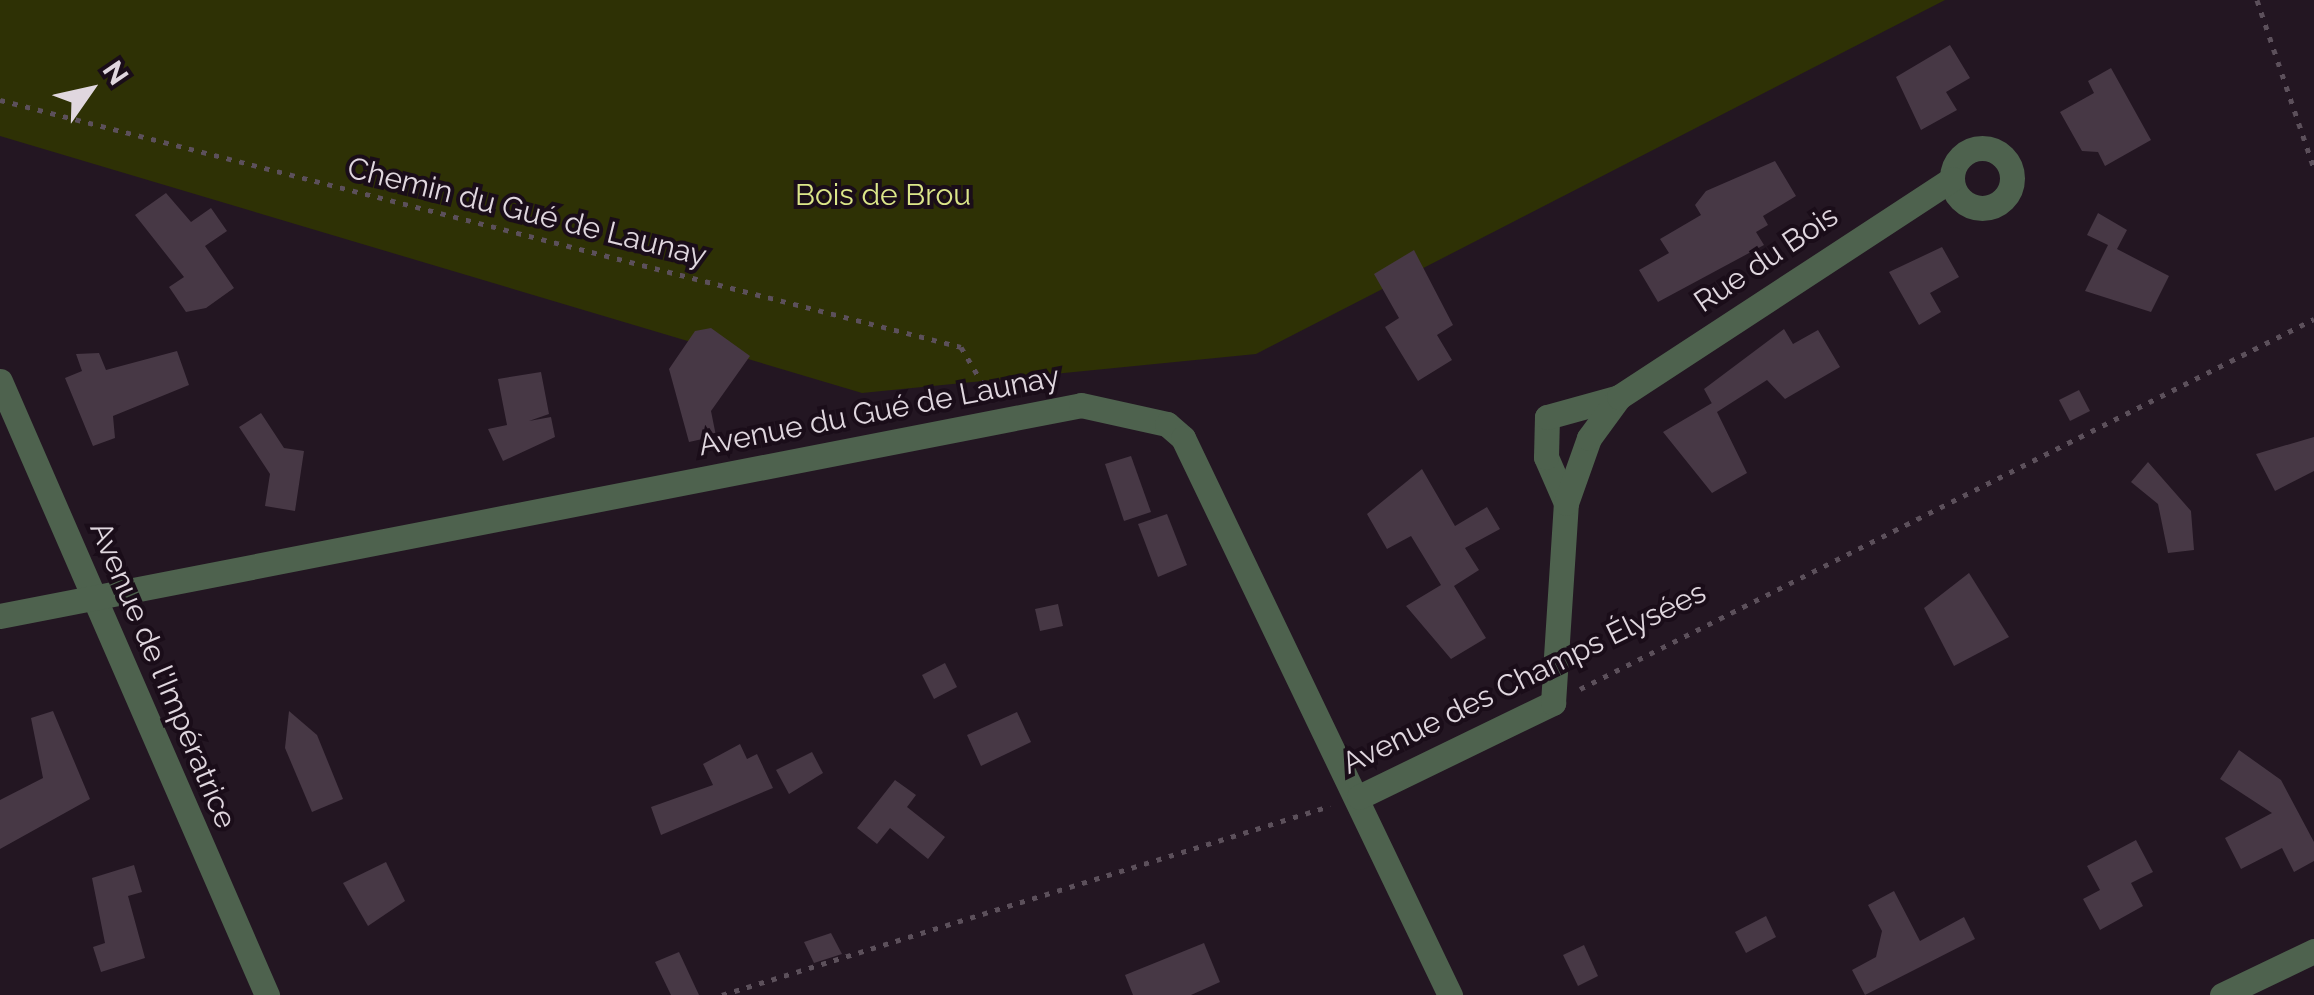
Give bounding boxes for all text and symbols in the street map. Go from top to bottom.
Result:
north arrow [40,40,140,140]
text: N [96,55,135,91]
street label: Chemin du Gué de Launay [344,150,710,274]
park label: Bois de Brou [795,177,971,213]
street label: Rue du Bois [1687,198,1845,320]
street label: Avenue du Gué de Launay [696,358,1062,464]
street label: Avenue de l'Impératrice [82,516,244,834]
street label: Avenue des Champs Élysées [1336,574,1712,782]

